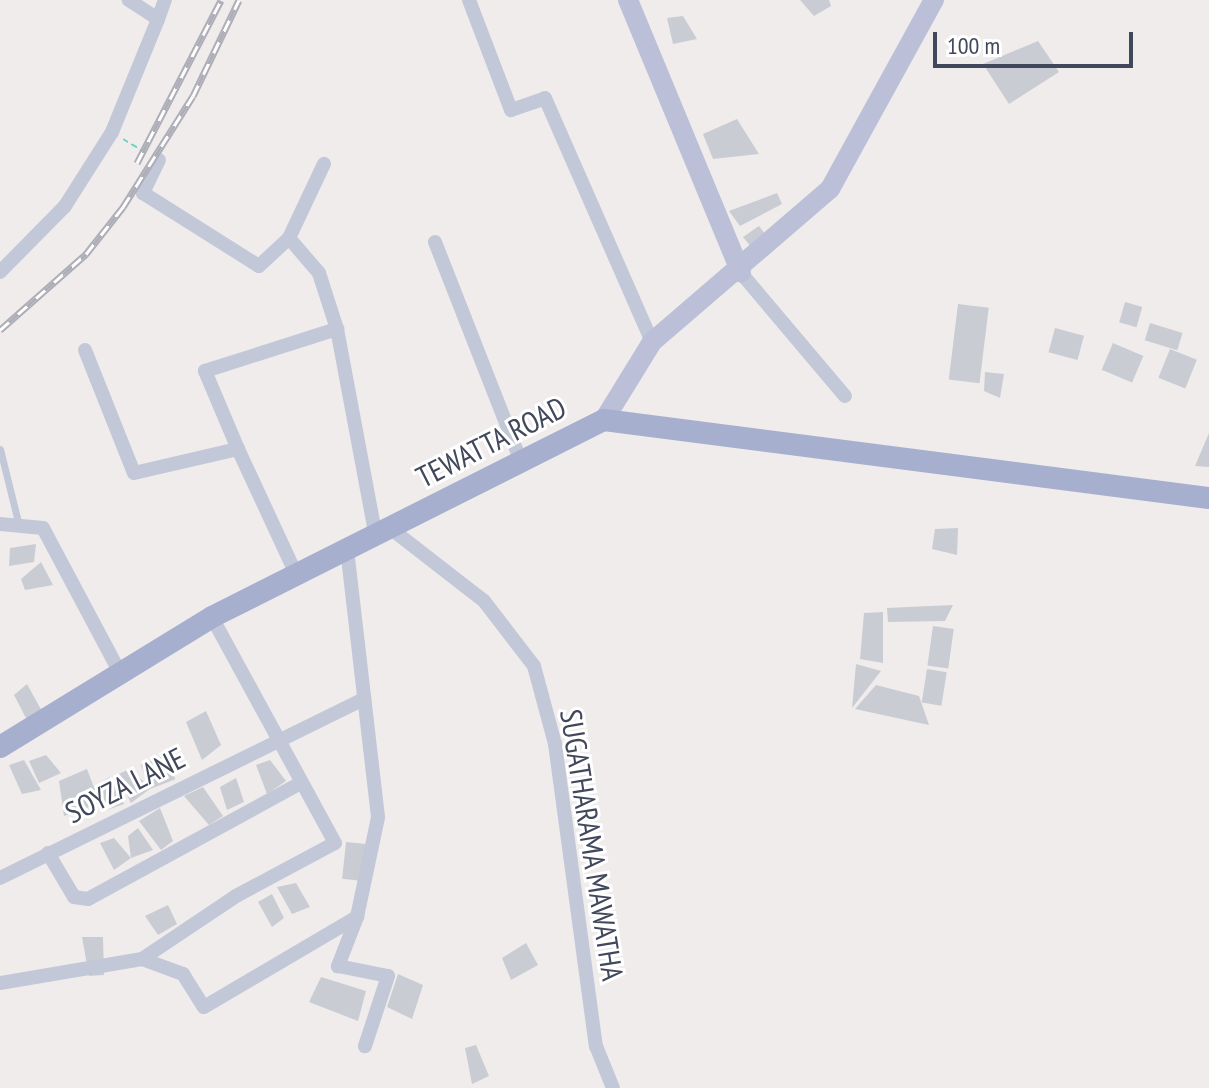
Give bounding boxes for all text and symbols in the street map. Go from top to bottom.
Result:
scale bar [937,16,1137,66]
text: 100 m [947,30,1000,61]
street label: TEWATTA ROAD [410,389,572,495]
street label: SUGATHARAMA MAWATHA [553,706,631,984]
street label: SOYZA LANE [59,739,191,831]

